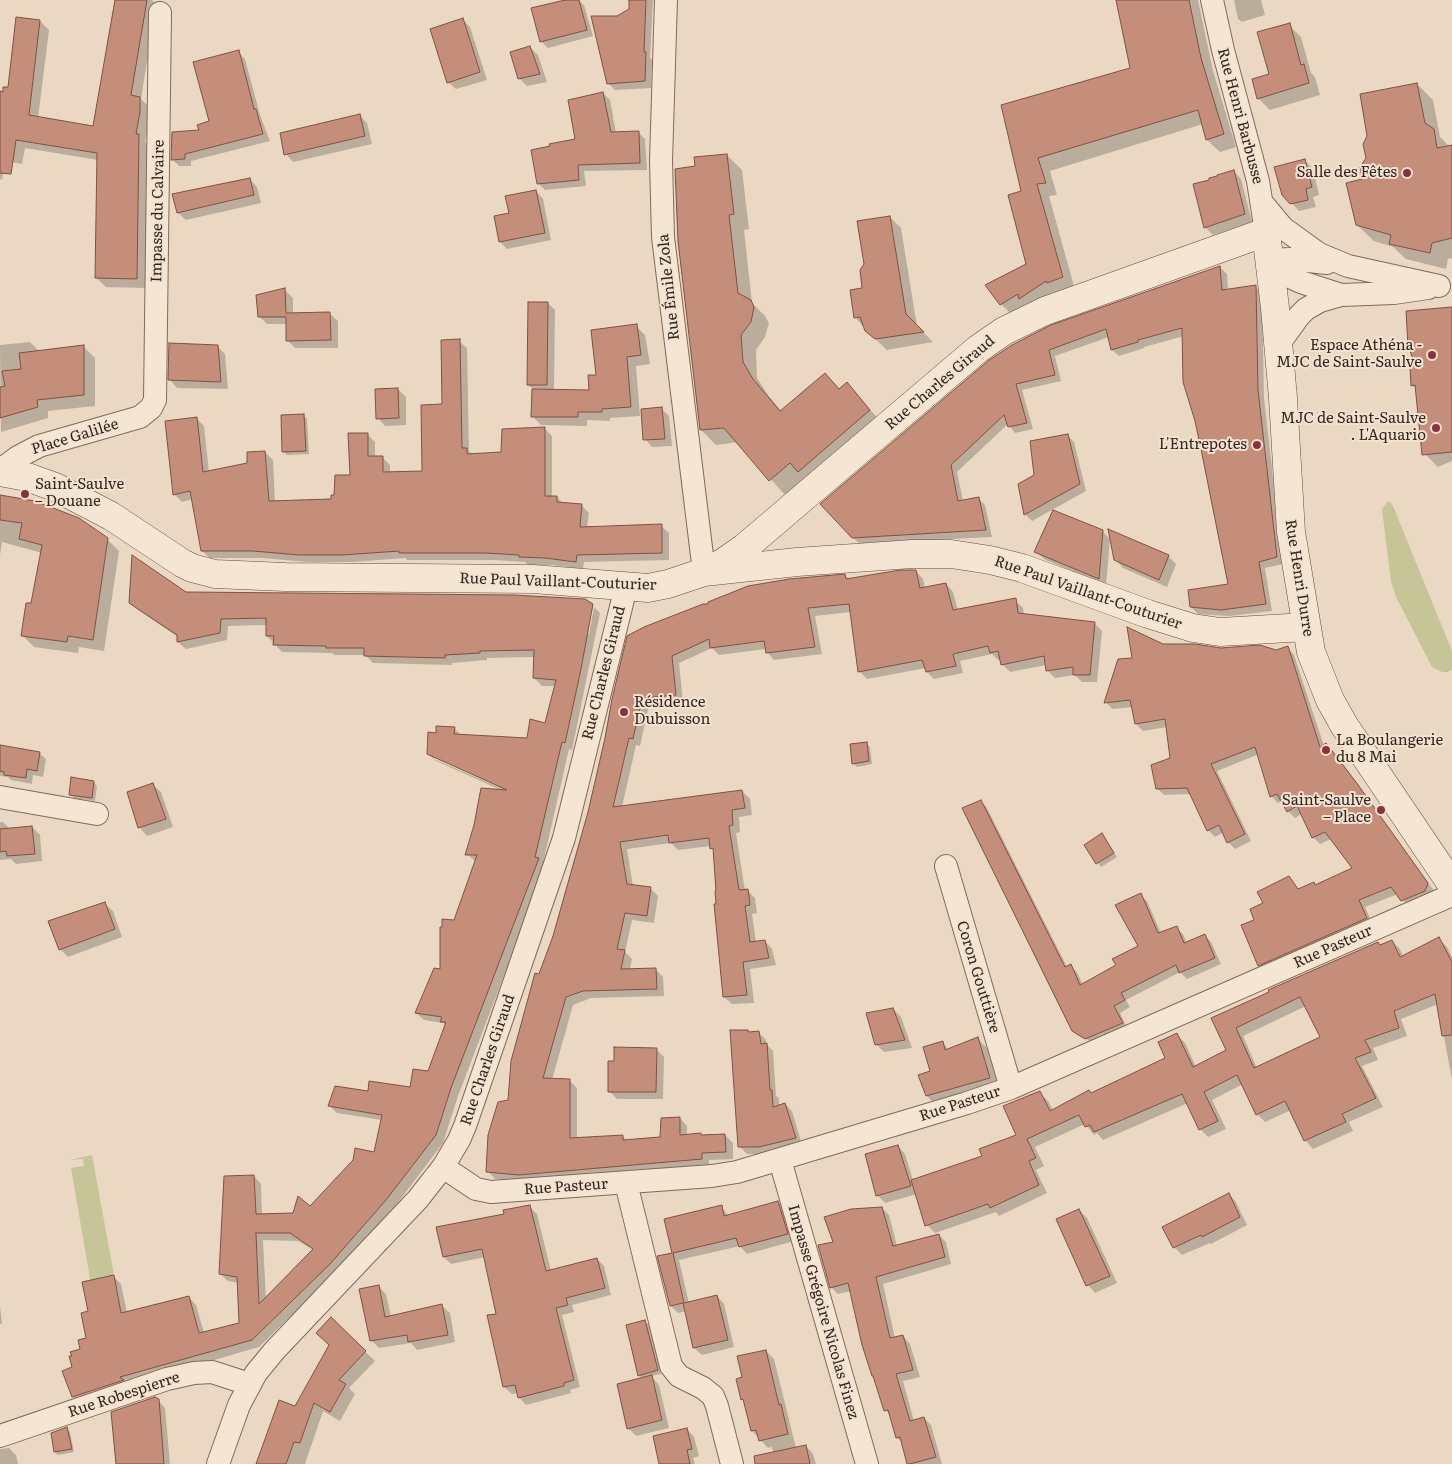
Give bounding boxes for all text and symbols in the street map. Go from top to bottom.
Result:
street label: Rue Henri Barbusse [1213,46,1267,186]
street label: Impasse du Calvaire [148,139,168,283]
place label: Salle des Fêtes [1297,164,1397,182]
marker: Salle des Fêtes [1401,167,1413,179]
street label: Rue Émile Zola [654,233,684,341]
street label: Rue Charles Giraud [882,332,998,434]
place label: Espace Athéna - MJC de Saint-Saulve [1276,337,1422,372]
marker: Espace Athéna - MJC de Saint-Saulve [1426,349,1438,361]
place label: MJC de Saint-Saulve . L'Aquario [1280,410,1426,445]
street label: Place Galilée [29,415,121,459]
marker: MJC de Saint-Saulve . L'Aquario [1430,422,1442,434]
place label: L'Entrepotes [1159,436,1247,454]
marker: L'Entrepotes [1251,439,1263,451]
place label: Saint-Saulve – Douane [35,476,124,511]
marker: Saint-Saulve – Douane [19,488,31,500]
street label: Rue Henri Durre [1281,518,1317,638]
street label: Rue Paul Vaillant-Couturier [992,552,1184,634]
street label: Rue Paul Vaillant-Couturier [459,570,657,594]
street label: Rue Charles Giraud [579,604,629,742]
place label: Résidence Dubuisson [634,694,710,729]
marker: Résidence Dubuisson [618,706,630,718]
place label: La Boulangerie du 8 Mai [1336,732,1443,767]
marker: La Boulangerie du 8 Mai [1320,744,1332,756]
place label: Saint-Saulve – Place [1282,792,1371,827]
marker: Saint-Saulve – Place [1375,804,1387,816]
street label: Coron Gouttière [952,919,1004,1035]
street label: Rue Pasteur [1291,922,1375,972]
street label: Rue Charles Giraud [457,992,519,1128]
street label: Rue Pasteur [917,1082,1003,1126]
street label: Rue Pasteur [523,1175,609,1199]
street label: Impasse Grégoire Nicolas Finez [784,1203,862,1421]
street label: Rue Robespierre [66,1368,182,1422]

